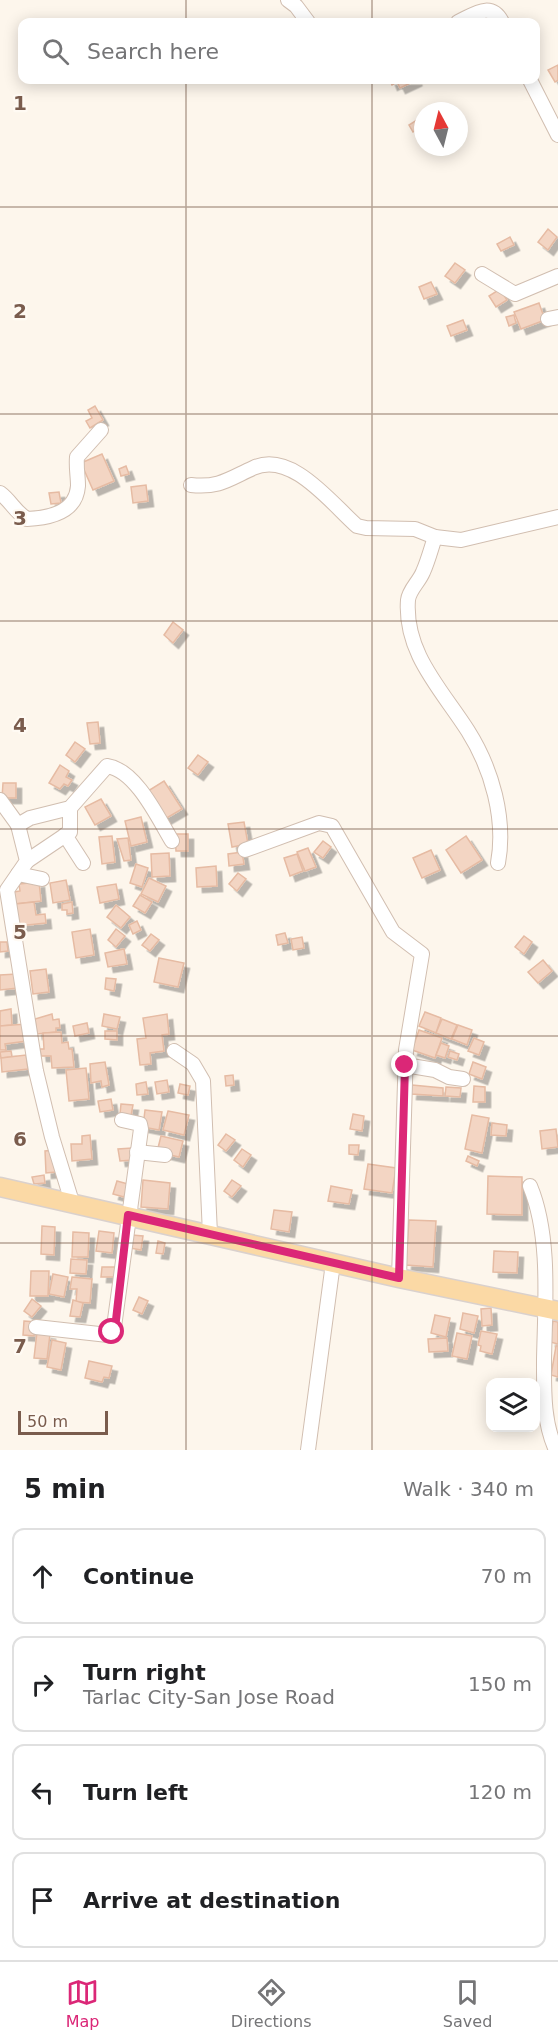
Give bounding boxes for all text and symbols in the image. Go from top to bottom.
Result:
search box [18,18,540,84]
icon: search [39,35,72,68]
text: Search here [87,39,219,64]
text: 1 [13,91,27,115]
north arrow [414,102,468,156]
text: 2 [13,299,27,323]
text: 3 [13,506,27,530]
text: 4 [13,713,27,737]
text: 5 [13,920,27,944]
route end [391,1051,417,1077]
text: 6 [13,1127,27,1151]
route start [98,1318,124,1344]
text: 7 [13,1334,27,1358]
map controls [486,1378,540,1432]
button: layers [486,1378,540,1432]
scale bar [18,1408,108,1436]
text: 50 m [27,1412,68,1431]
text: 5 min [24,1474,106,1504]
text: Walk · 340 m [403,1477,534,1501]
icon: ahead [26,1560,59,1593]
text: Continue [83,1564,194,1589]
text: 70 m [481,1564,532,1588]
text: Turn right [83,1660,206,1685]
icon: right [26,1668,59,1701]
text: 150 m [468,1672,532,1696]
text: Tarlac City-San Jose Road [83,1685,335,1709]
icon: left [26,1776,59,1809]
text: Turn left [83,1780,188,1805]
text: 120 m [468,1780,532,1804]
icon: arrive [26,1884,59,1917]
text: Arrive at destination [83,1888,340,1913]
tab: Map [66,1976,99,2031]
tab: Directions [231,1976,311,2031]
tab: Saved [443,1976,492,2031]

